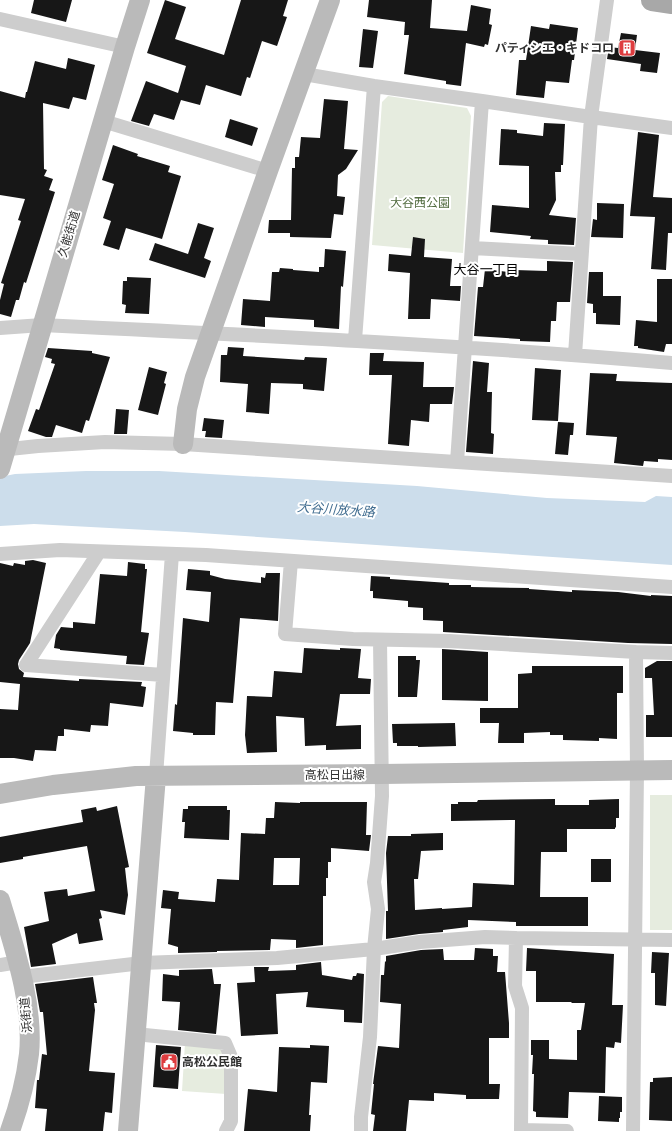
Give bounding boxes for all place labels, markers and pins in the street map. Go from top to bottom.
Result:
building icon: パティシエ・キドコロ [617,38,637,58]
place label: パティシエ・キドコロ [495,42,614,54]
public building icon: 高松公民館 [159,1052,179,1072]
place label: 高松公民館 [182,1056,242,1068]

